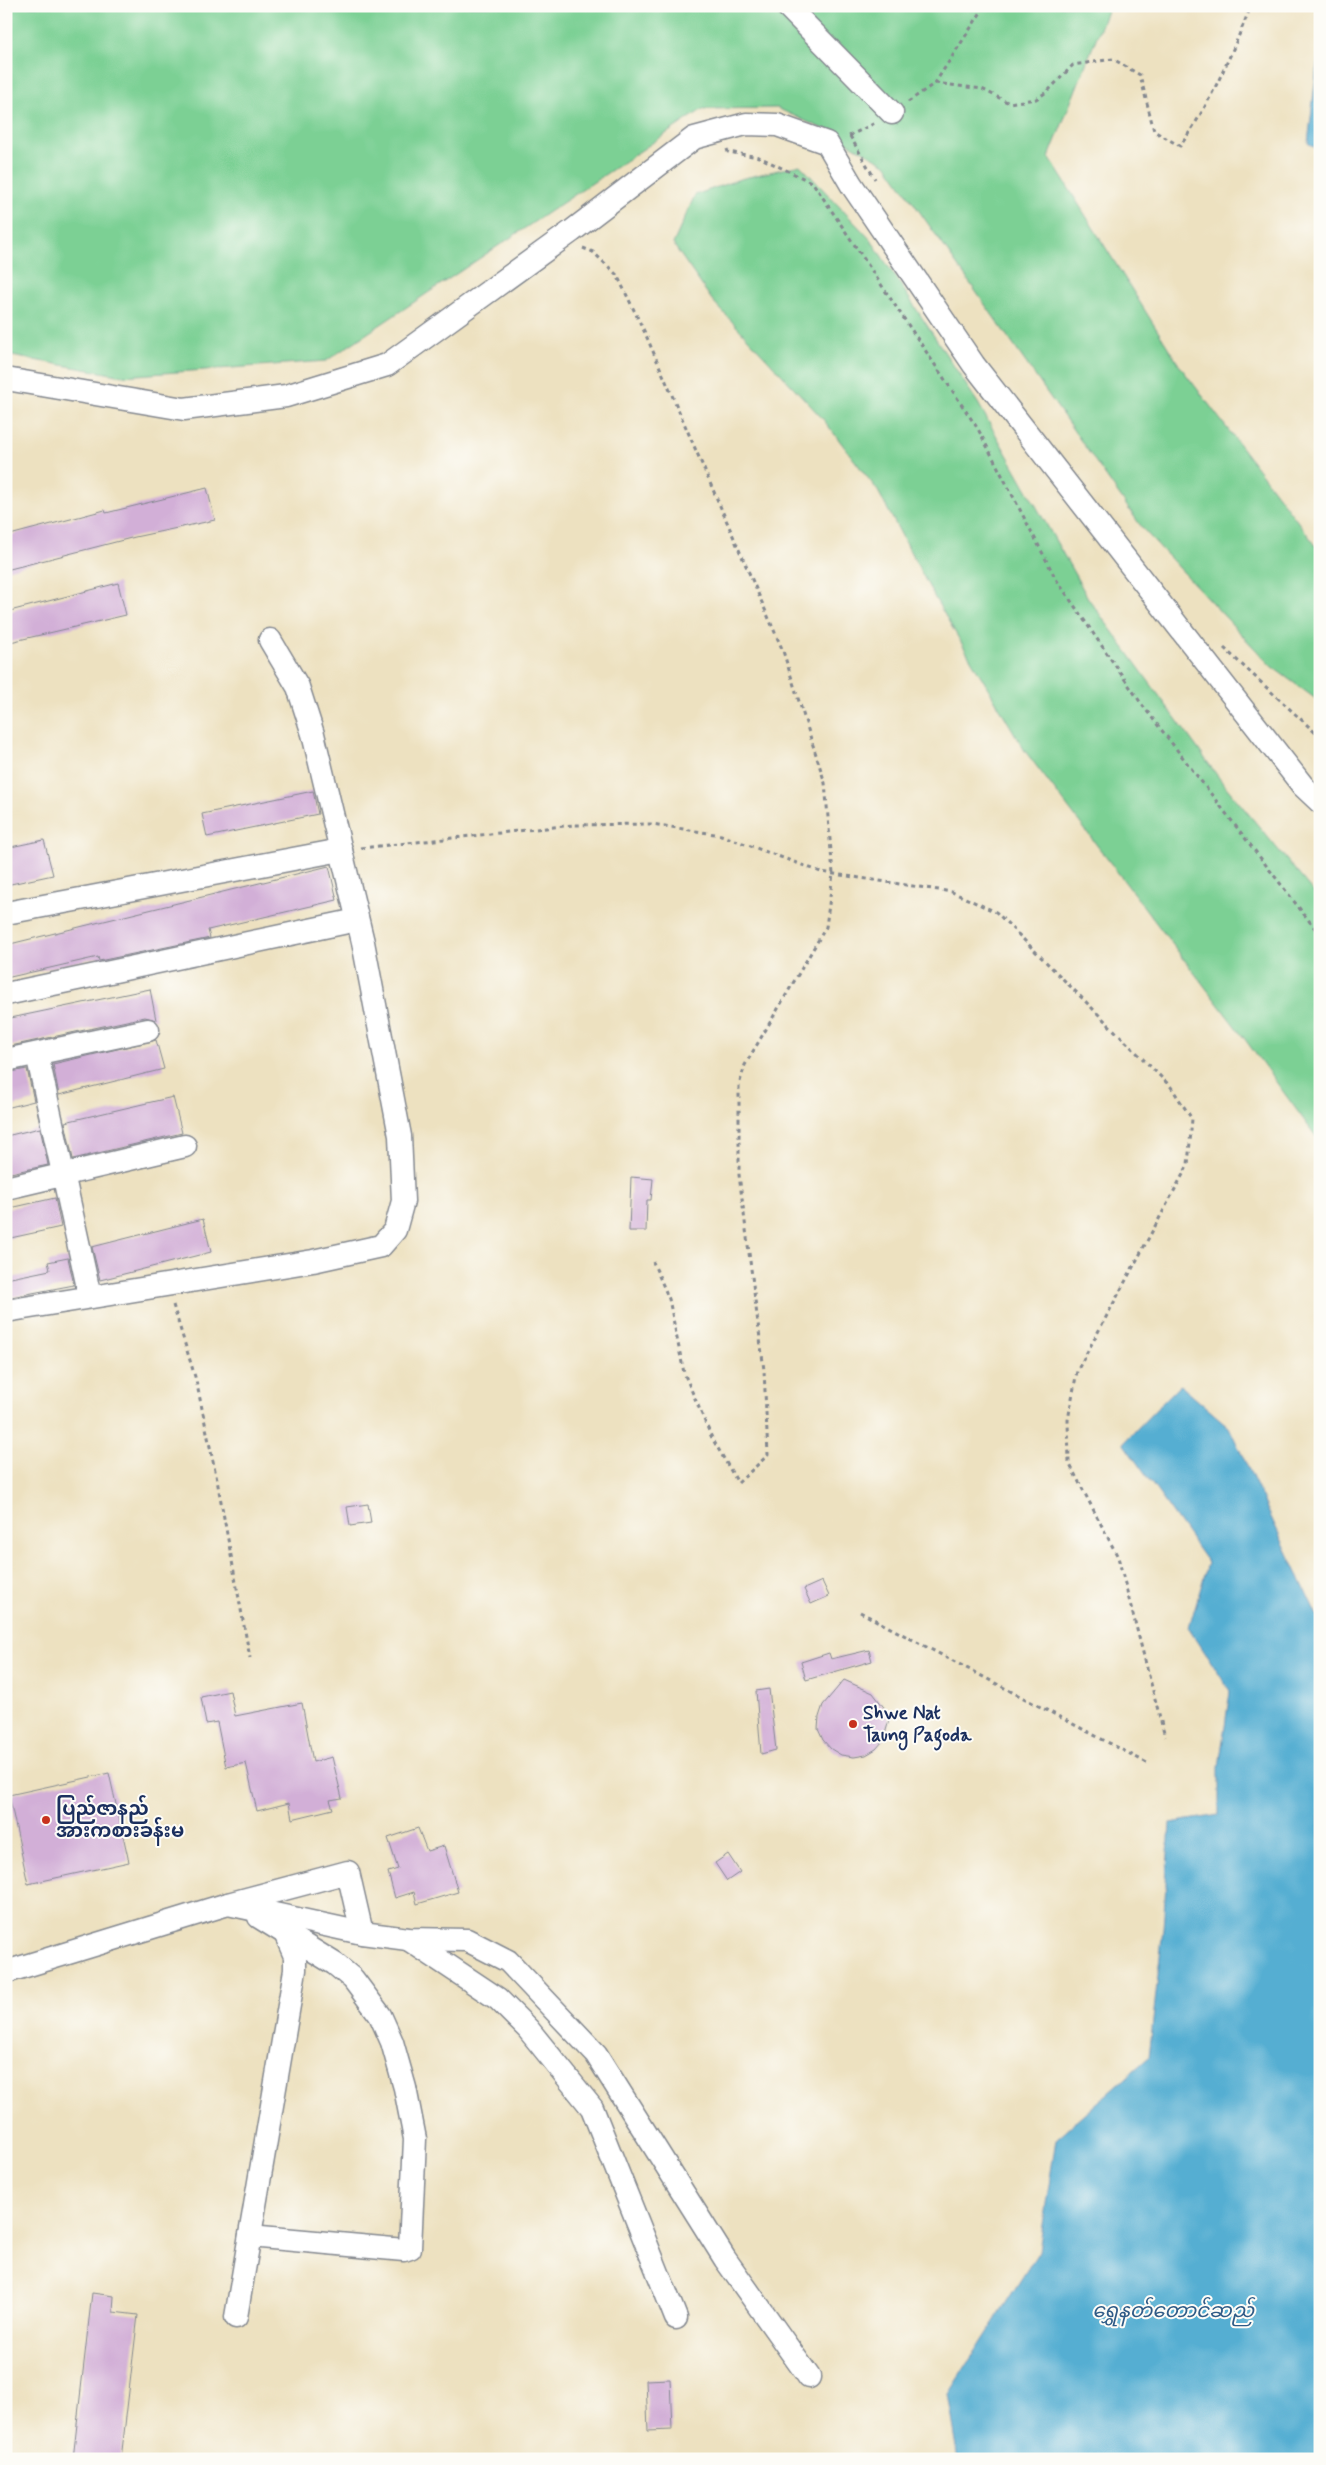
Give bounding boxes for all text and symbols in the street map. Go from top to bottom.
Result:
place label: Shwe Nat Taung Pagoda [863,1701,972,1751]
marker: Shwe Nat Taung Pagoda [847,1718,859,1730]
place label: ပြည်ဇာနည် အားကစားခန်းမ [56,1795,184,1846]
marker: ပြည်ဇာနည် အားကစားခန်းမ [40,1814,52,1826]
water label: ရွှေနတ်တောင်ဆည် [1092,2296,1256,2327]

